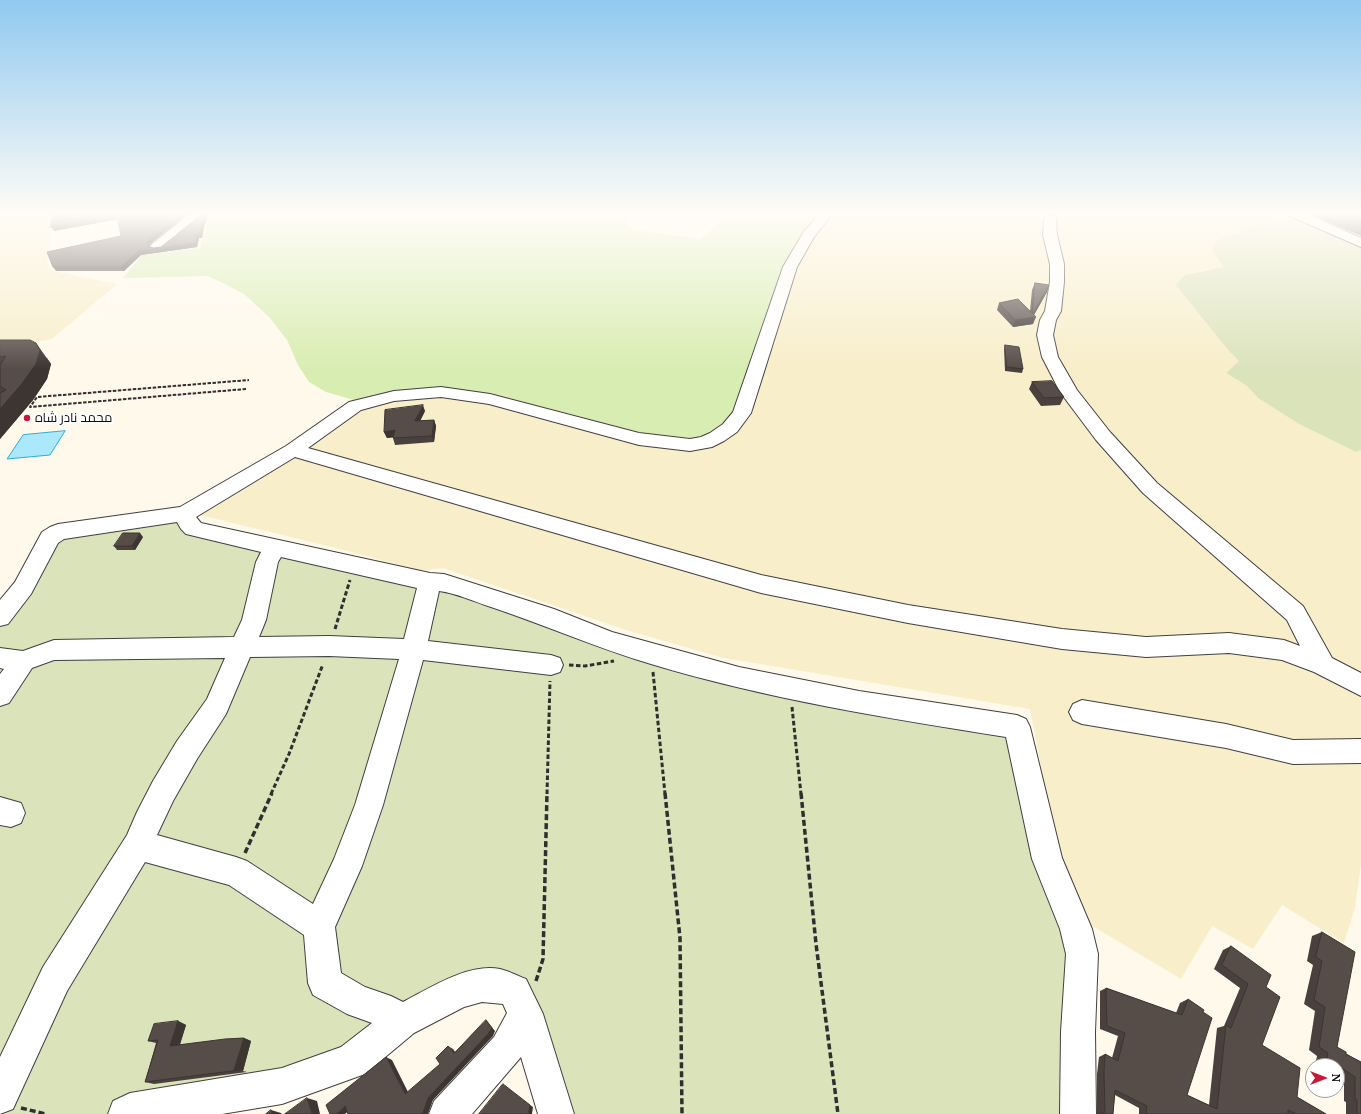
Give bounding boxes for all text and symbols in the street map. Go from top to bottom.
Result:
place label: محمد نادر شاه [35,410,112,426]
marker: محمد نادر شاه [22,413,32,423]
north arrow [1305,1058,1345,1098]
text: N [1329,1074,1343,1082]

